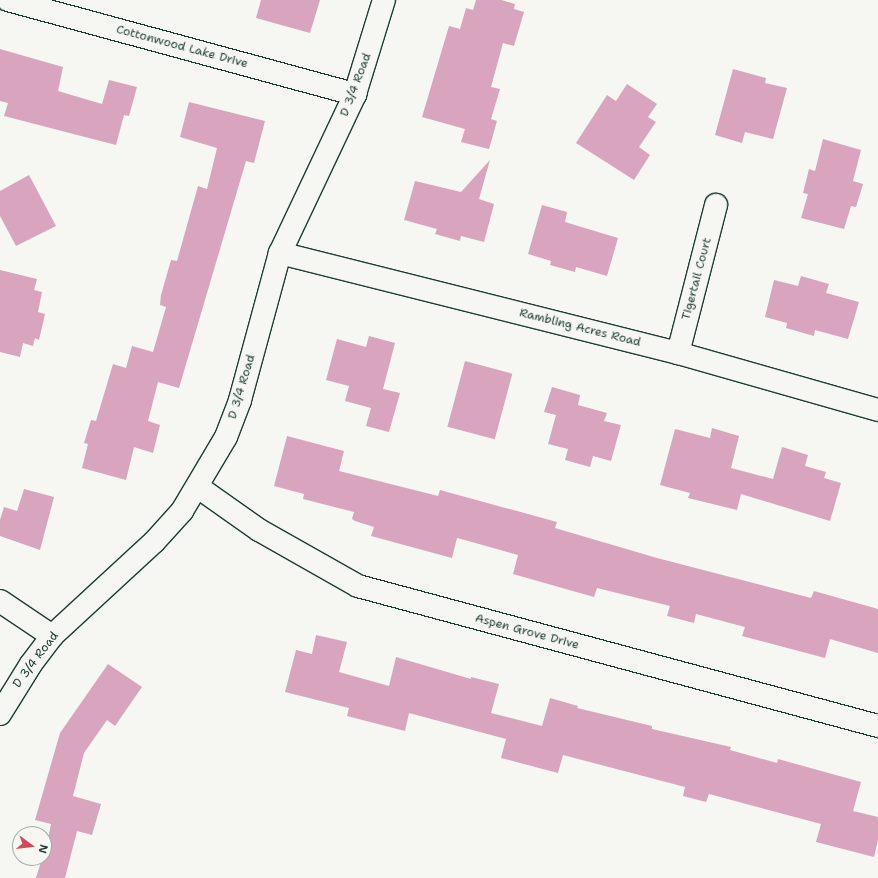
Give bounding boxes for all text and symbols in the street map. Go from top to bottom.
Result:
street label: Cottonwood Lake Drive [115,22,249,72]
street label: D 3/4 Road [337,51,375,119]
street label: Tigertail Court [679,236,715,322]
street label: Rambling Acres Road [518,306,642,350]
street label: D 3/4 Road [225,353,259,421]
street label: Aspen Grove Drive [473,611,581,653]
street label: D 3/4 Road [10,629,62,691]
north arrow [12,826,52,866]
text: N [35,843,51,855]

